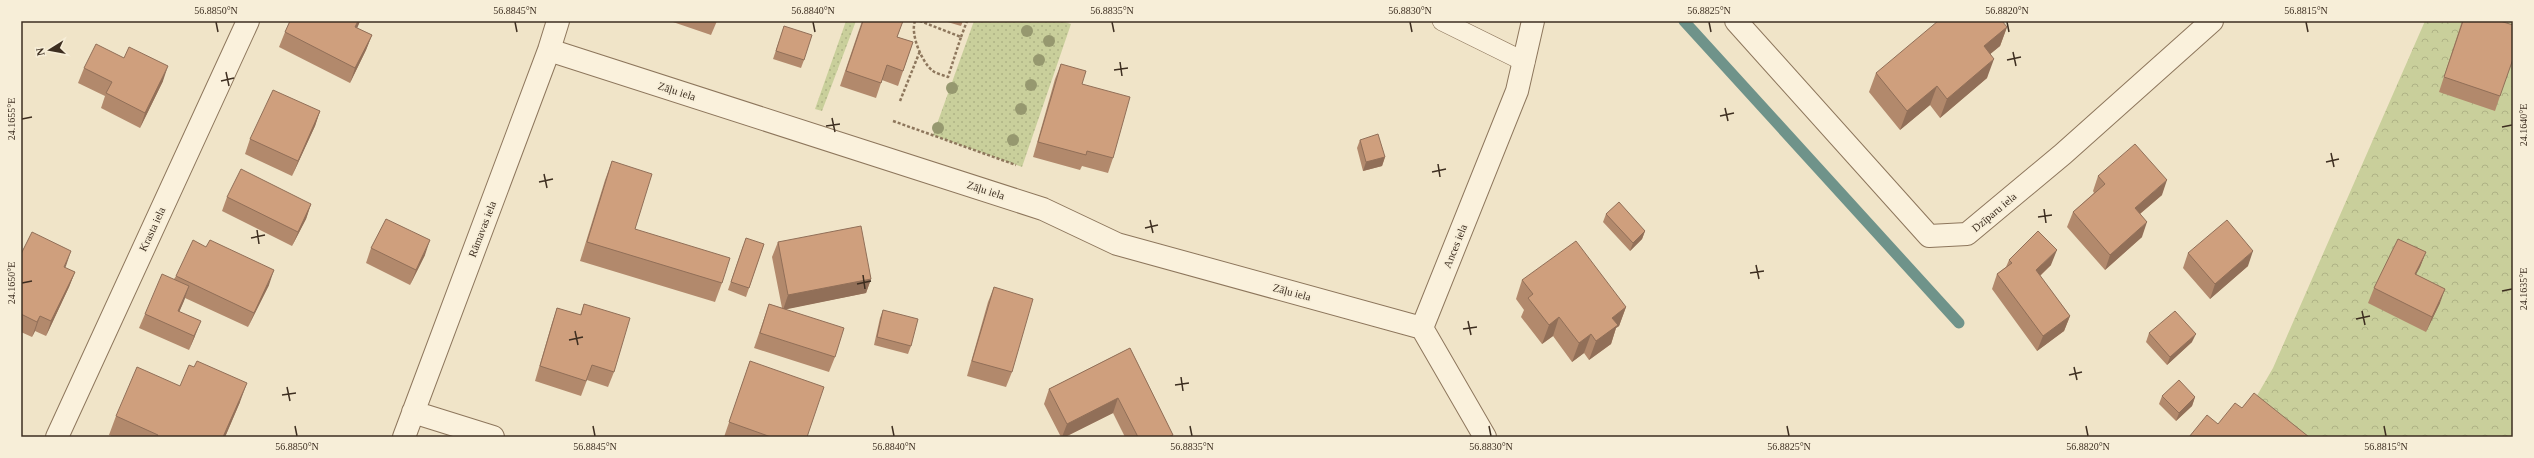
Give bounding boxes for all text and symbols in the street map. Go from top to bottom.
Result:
text: 56.8850°N [194,5,238,16]
text: 56.8845°N [493,5,537,16]
text: 56.8840°N [791,5,835,16]
text: 56.8835°N [1090,5,1134,16]
text: 56.8830°N [1388,5,1432,16]
text: 56.8825°N [1687,5,1731,16]
text: 56.8820°N [1985,5,2029,16]
text: 56.8815°N [2284,5,2328,16]
north arrow [30,30,70,70]
text: N [34,47,47,57]
street label: Zāļu iela [656,79,697,104]
text: 24.1655°E [6,98,17,140]
text: 24.1640°E [2518,104,2529,146]
street label: Zāļu iela [965,178,1006,203]
street label: Dzīparu iela [1969,190,2019,234]
street label: Rāmavas iela [466,199,498,259]
street label: Krasta iela [137,205,167,253]
street label: Ances iela [1441,222,1469,270]
text: 24.1650°E [6,262,17,304]
text: 24.1635°E [2518,268,2529,310]
street label: Zāļu iela [1271,281,1312,304]
text: 56.8850°N [275,441,319,452]
text: 56.8845°N [573,441,617,452]
text: 56.8840°N [872,441,916,452]
text: 56.8835°N [1170,441,1214,452]
text: 56.8830°N [1469,441,1513,452]
text: 56.8825°N [1767,441,1811,452]
text: 56.8820°N [2066,441,2110,452]
text: 56.8815°N [2364,441,2408,452]

